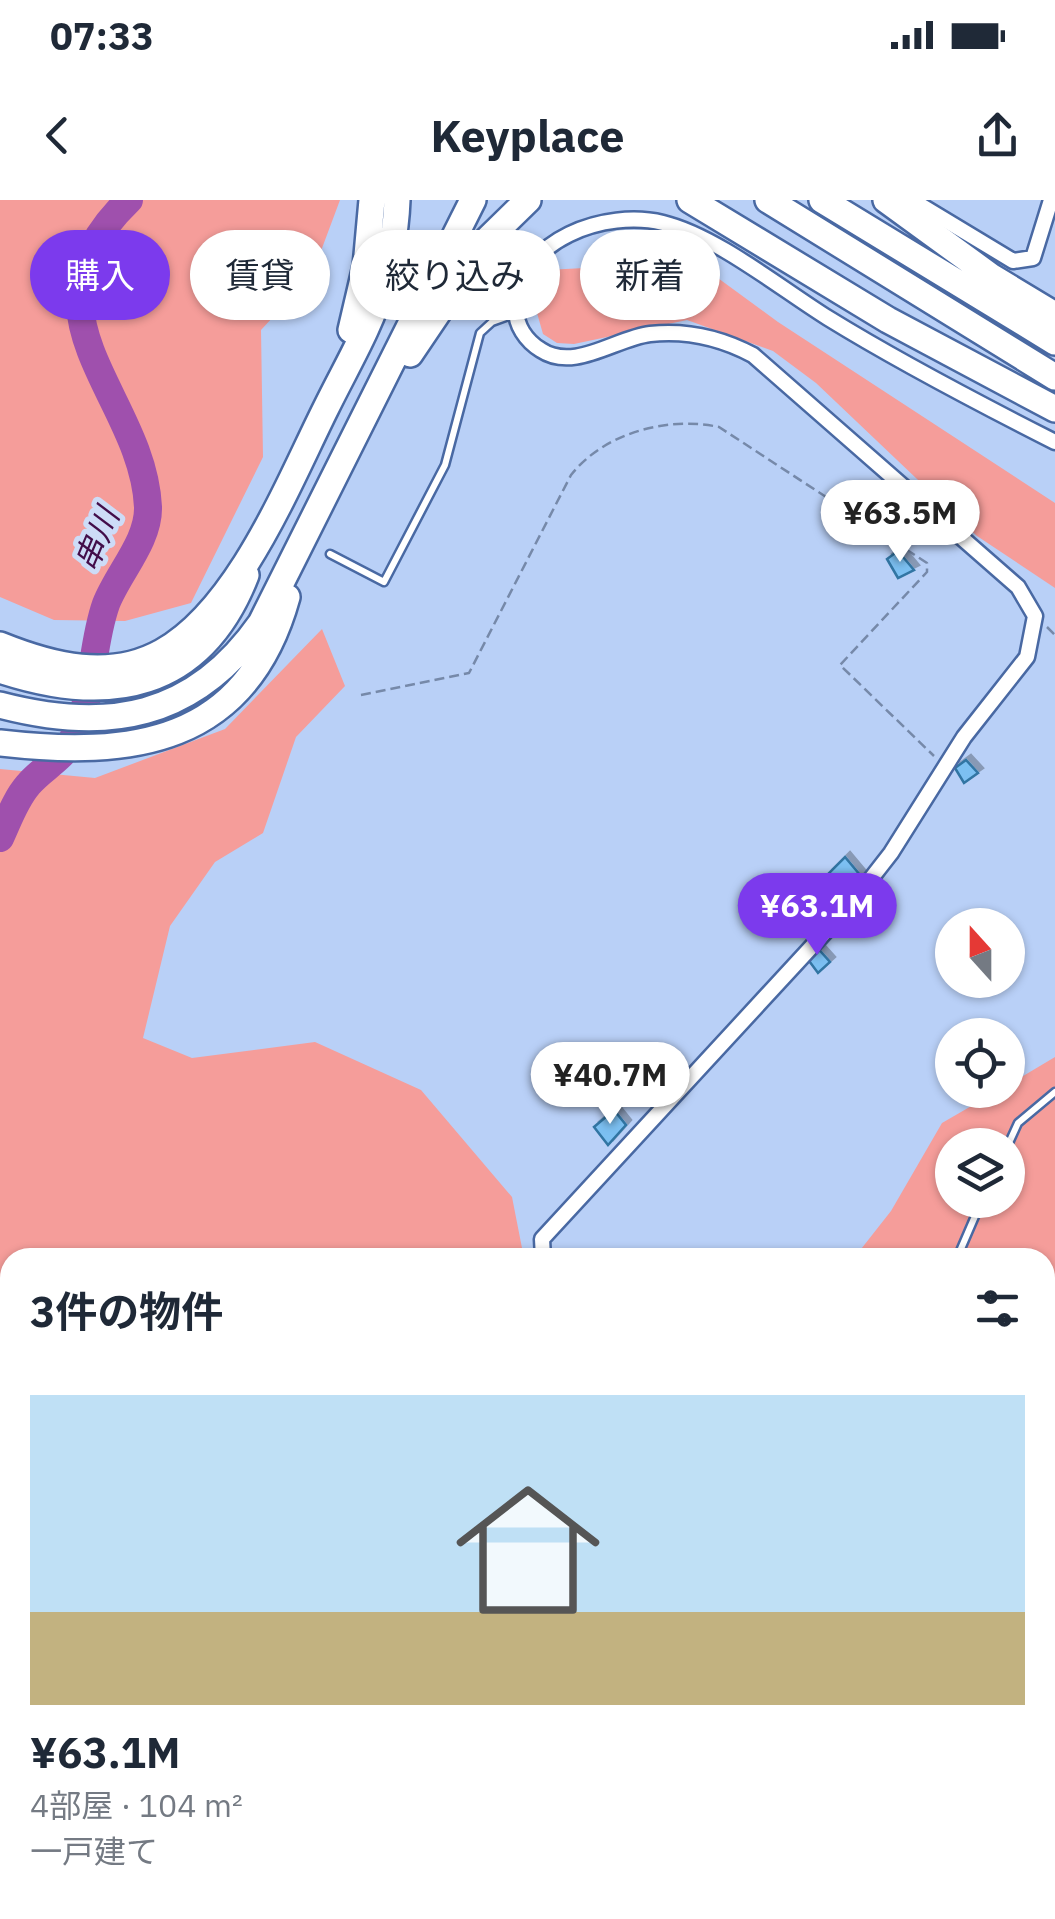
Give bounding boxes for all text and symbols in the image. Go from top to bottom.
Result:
text: 07:33 [50,11,154,60]
text: Keyplace [430,106,625,164]
icon: back [30,108,85,163]
icon: share [970,108,1025,163]
chip: 購入 [30,230,170,320]
chip: 賃貸 [190,230,330,320]
chip: 絞り込み [350,230,560,320]
chip: 新着 [580,230,720,320]
pin: ¥63.5M [819,480,981,565]
text: ¥63.5M [843,491,957,533]
water label: 串川 [64,499,129,577]
pin: ¥63.1M [736,873,898,958]
text: ¥63.1M [760,884,874,926]
north arrow [935,908,1025,998]
map controls [935,908,1025,1218]
button: locate [935,1018,1025,1108]
pin: ¥40.7M [529,1042,691,1127]
text: ¥40.7M [553,1053,667,1095]
button: layers [935,1128,1025,1218]
icon: filters [970,1281,1025,1336]
text: 3件の物件 [30,1284,223,1339]
icon: home [438,1460,618,1640]
text: ¥63.1M [30,1725,180,1780]
text: 4部屋 · 104 m² [30,1784,243,1826]
text: 一戸建て [30,1830,158,1872]

